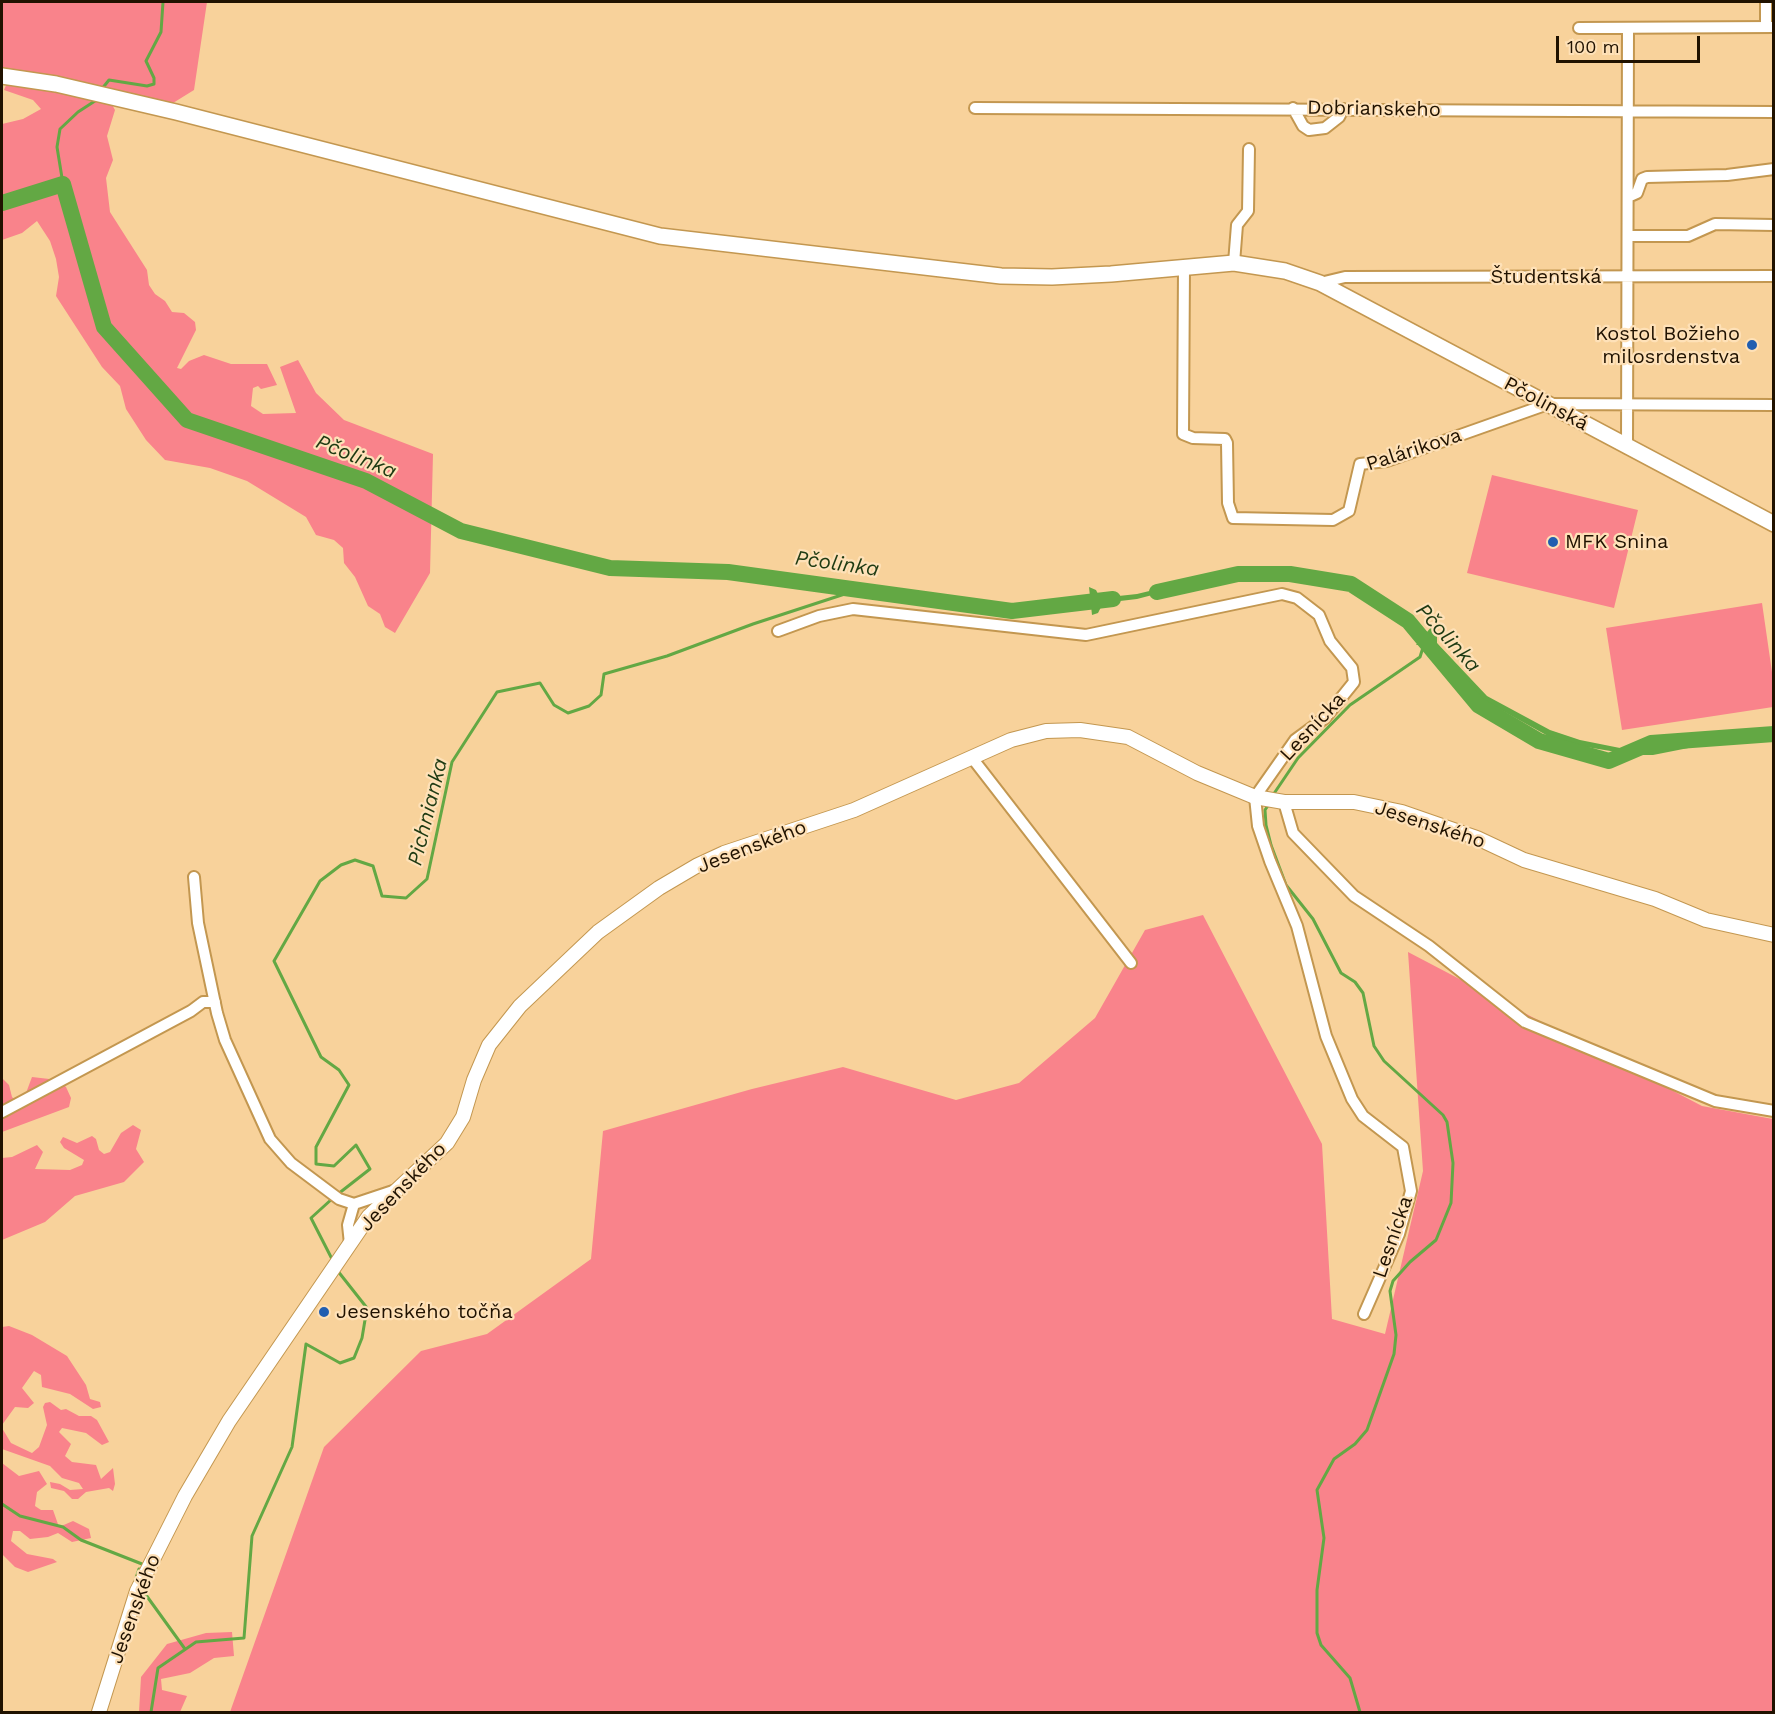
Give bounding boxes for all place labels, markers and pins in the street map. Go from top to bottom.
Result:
place label: Kostol Božieho milosrdenstva [1595,322,1740,369]
marker: Kostol Božieho milosrdenstva [1745,338,1759,352]
place label: MFK Snina [1565,530,1668,554]
marker: MFK Snina [1546,535,1560,549]
place label: Jesenského točňa [336,1300,513,1324]
marker: Jesenského točňa [317,1305,331,1319]

